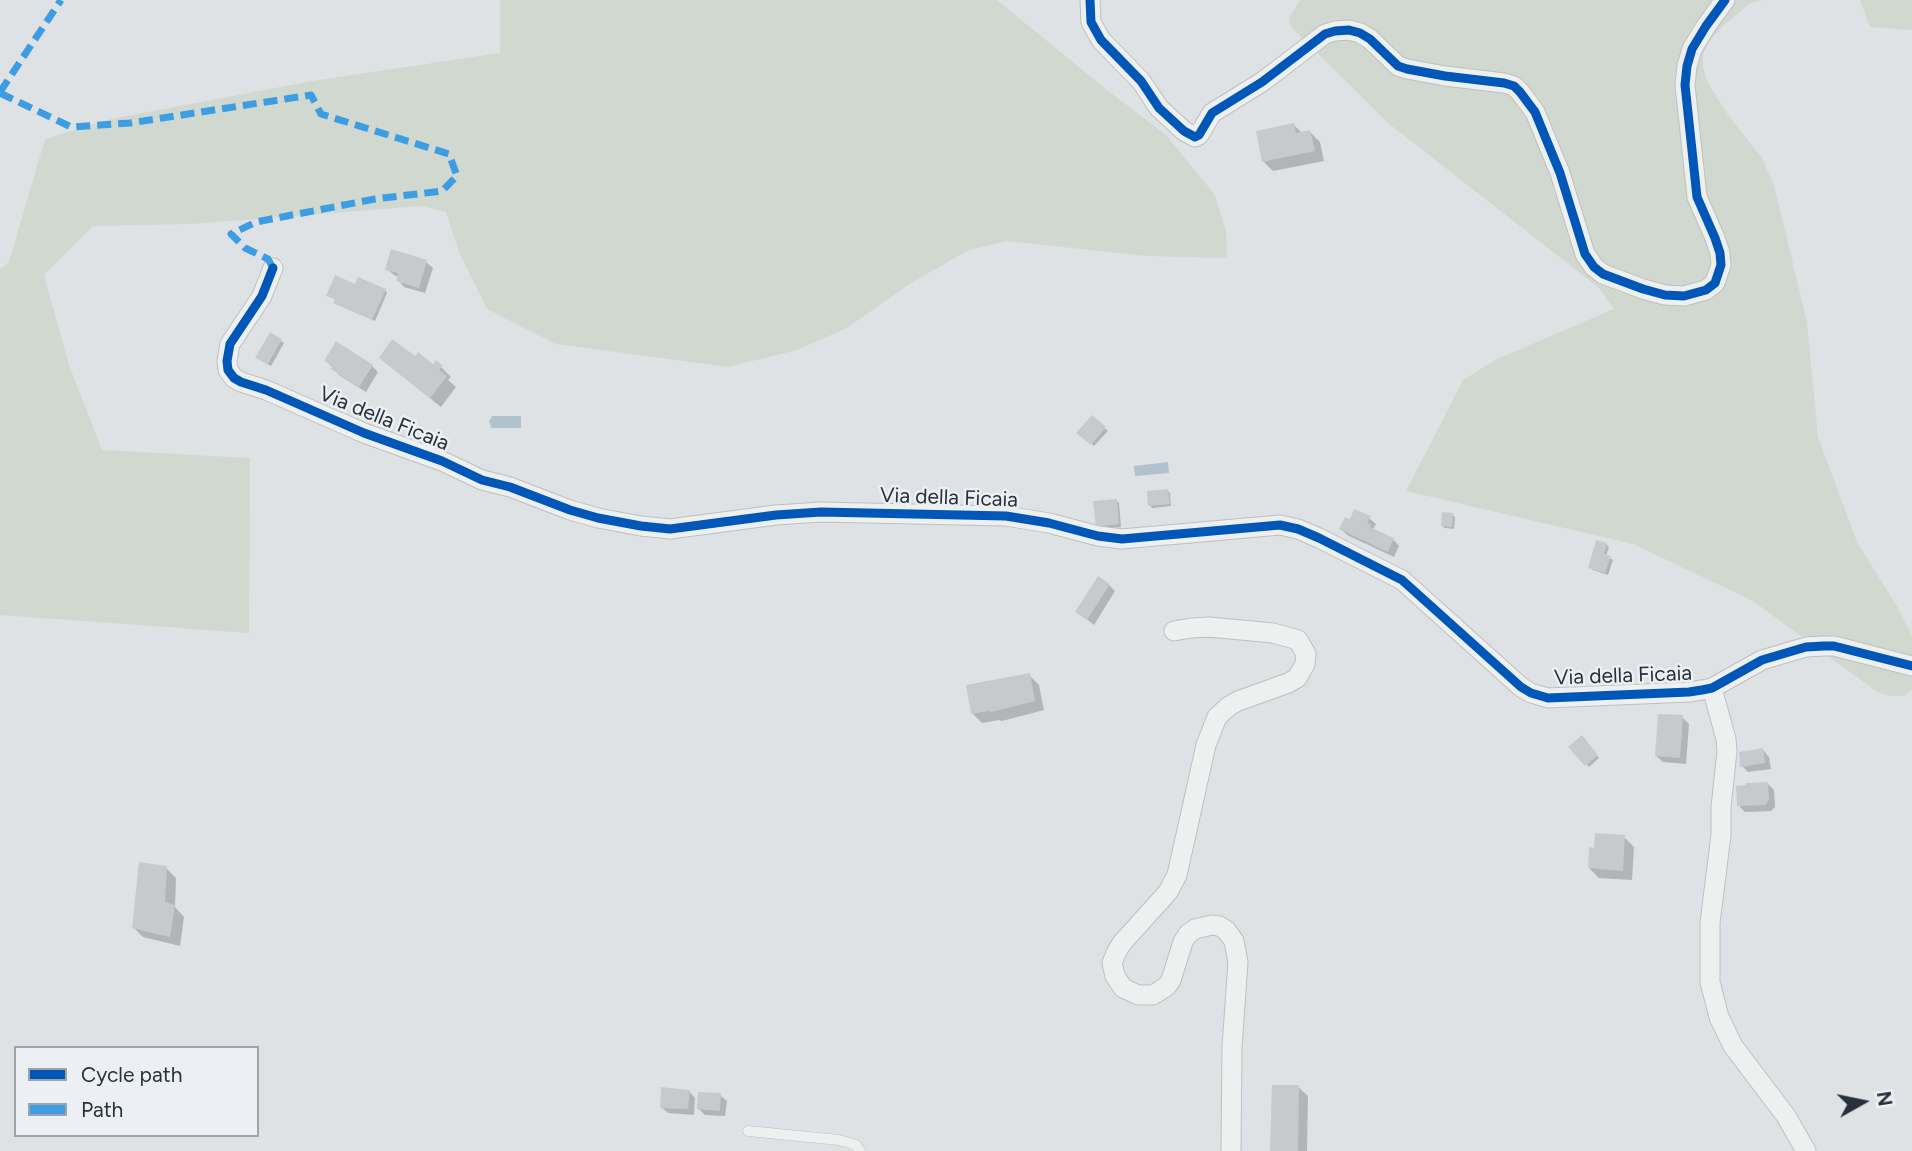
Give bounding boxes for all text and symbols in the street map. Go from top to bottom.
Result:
street label: Via della Ficaia [315,381,453,457]
street label: Via della Ficaia [880,483,1018,513]
street label: Via della Ficaia [1554,661,1692,691]
legend [14,1046,259,1137]
text: Cycle path [81,1062,182,1087]
north arrow [1828,1067,1898,1137]
text: N [1872,1090,1897,1108]
text: Path [81,1097,123,1122]

